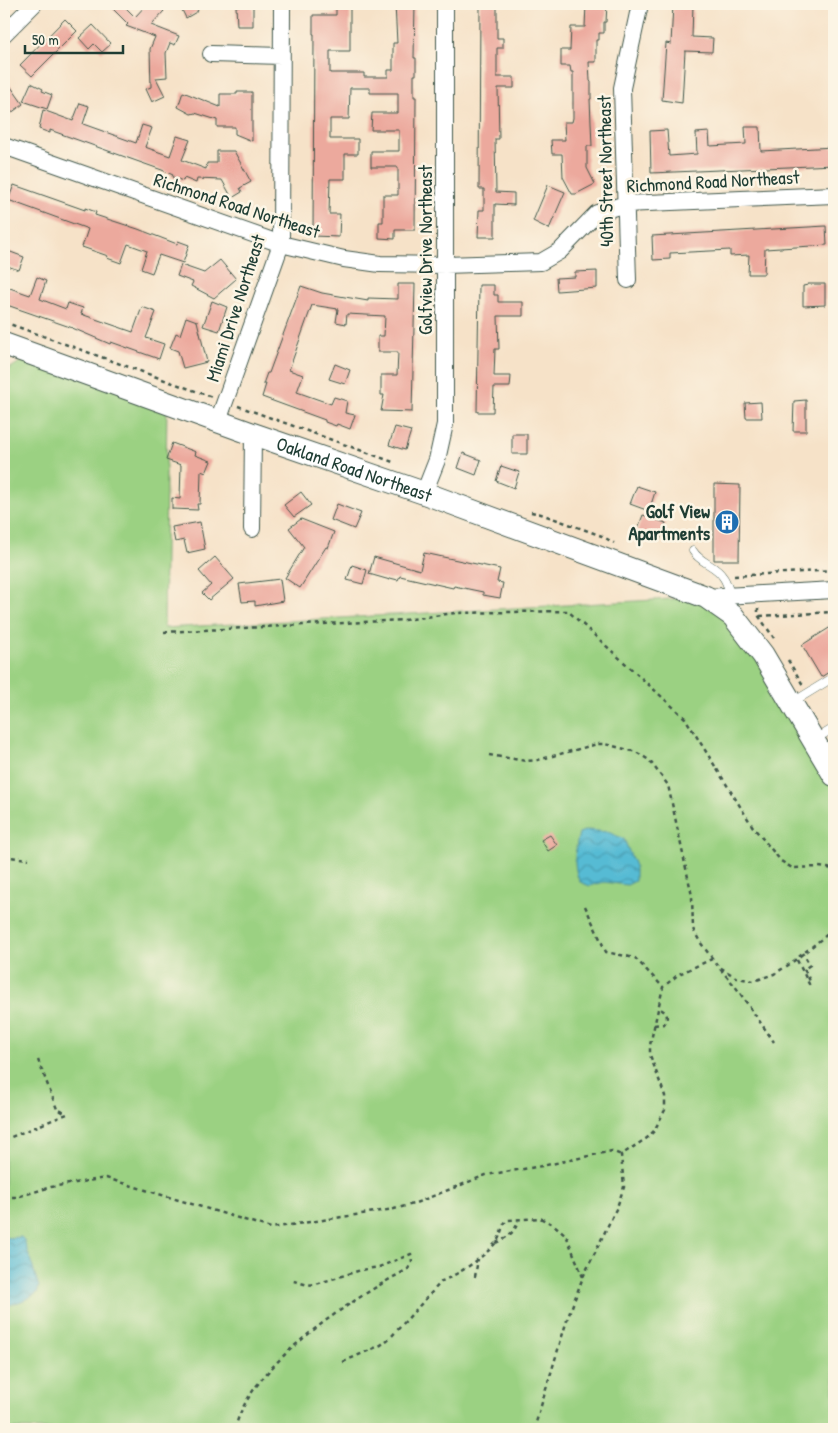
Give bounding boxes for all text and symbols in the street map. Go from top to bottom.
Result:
scale bar [25,22,122,54]
text: 50 m [32,29,59,50]
street label: 40th Street Northeast [591,95,619,247]
street label: Richmond Road Northeast [626,163,801,199]
street label: Golfview Drive Northeast [412,165,438,335]
street label: Richmond Road Northeast [151,166,324,244]
street label: Miami Drive Northeast [199,231,271,385]
street label: Oakland Road Northeast [273,430,436,508]
place label: Golf View Apartments [628,498,711,547]
building icon: Golf View Apartments [714,509,740,535]

